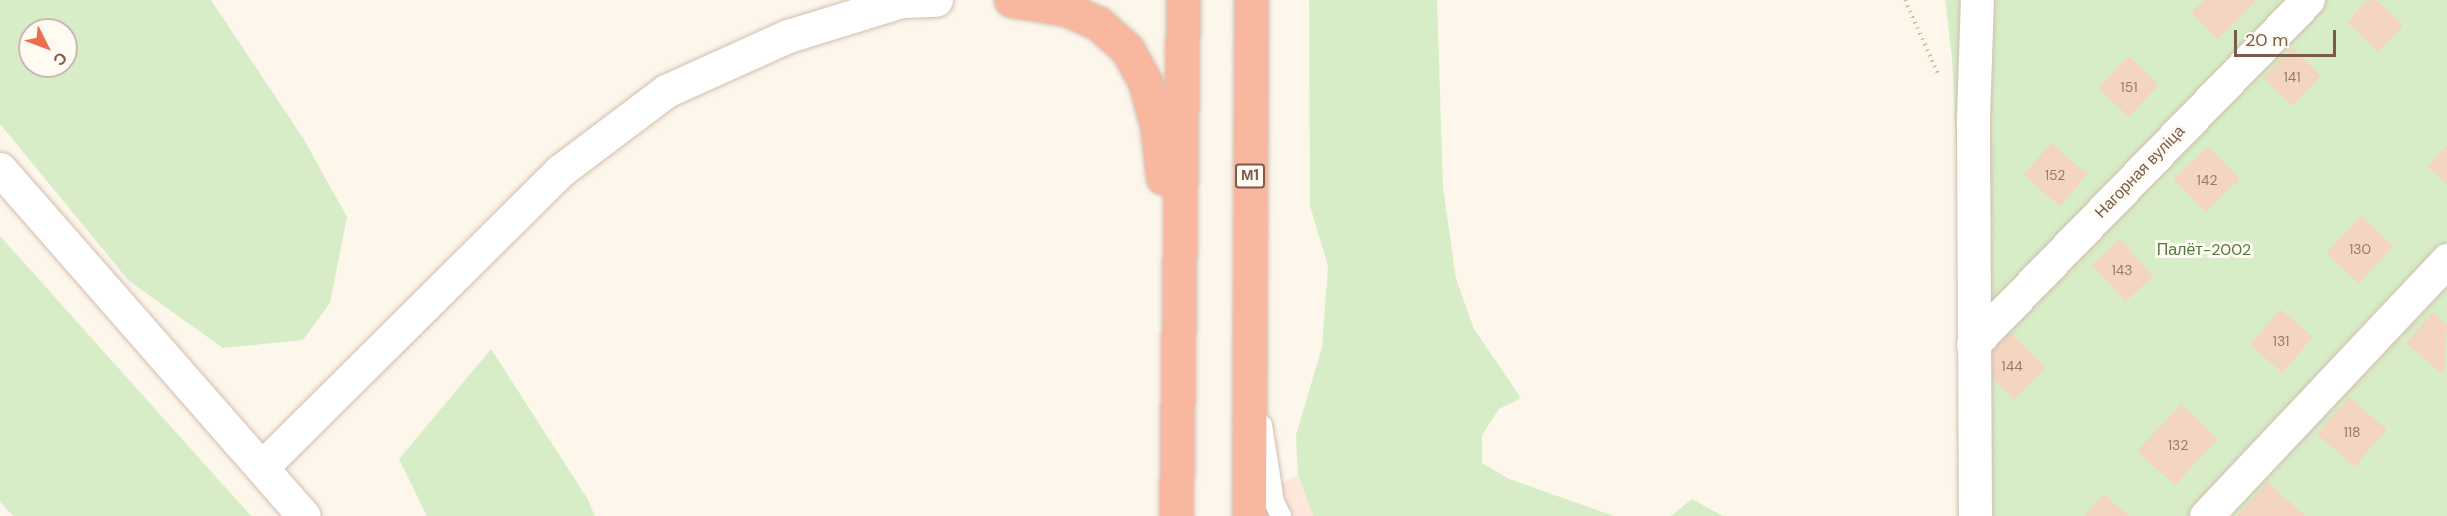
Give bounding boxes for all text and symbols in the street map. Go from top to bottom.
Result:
north arrow [18,18,78,78]
scale bar [2237,18,2339,56]
text: 20 m [2245,28,2288,52]
text: С [49,48,72,70]
house number: 141 [2283,69,2301,85]
house number: 151 [2120,79,2138,95]
street label: Нагорная вуліца [2091,122,2189,222]
road number: М1 [1235,164,1265,188]
house number: 152 [2045,167,2065,183]
house number: 142 [2197,172,2217,188]
park label: Палёт-2002 [2157,240,2251,260]
house number: 130 [2349,241,2371,257]
house number: 143 [2111,262,2133,278]
house number: 131 [2273,333,2289,349]
house number: 144 [2001,358,2023,374]
house number: 118 [2343,424,2361,440]
house number: 132 [2168,437,2188,453]

